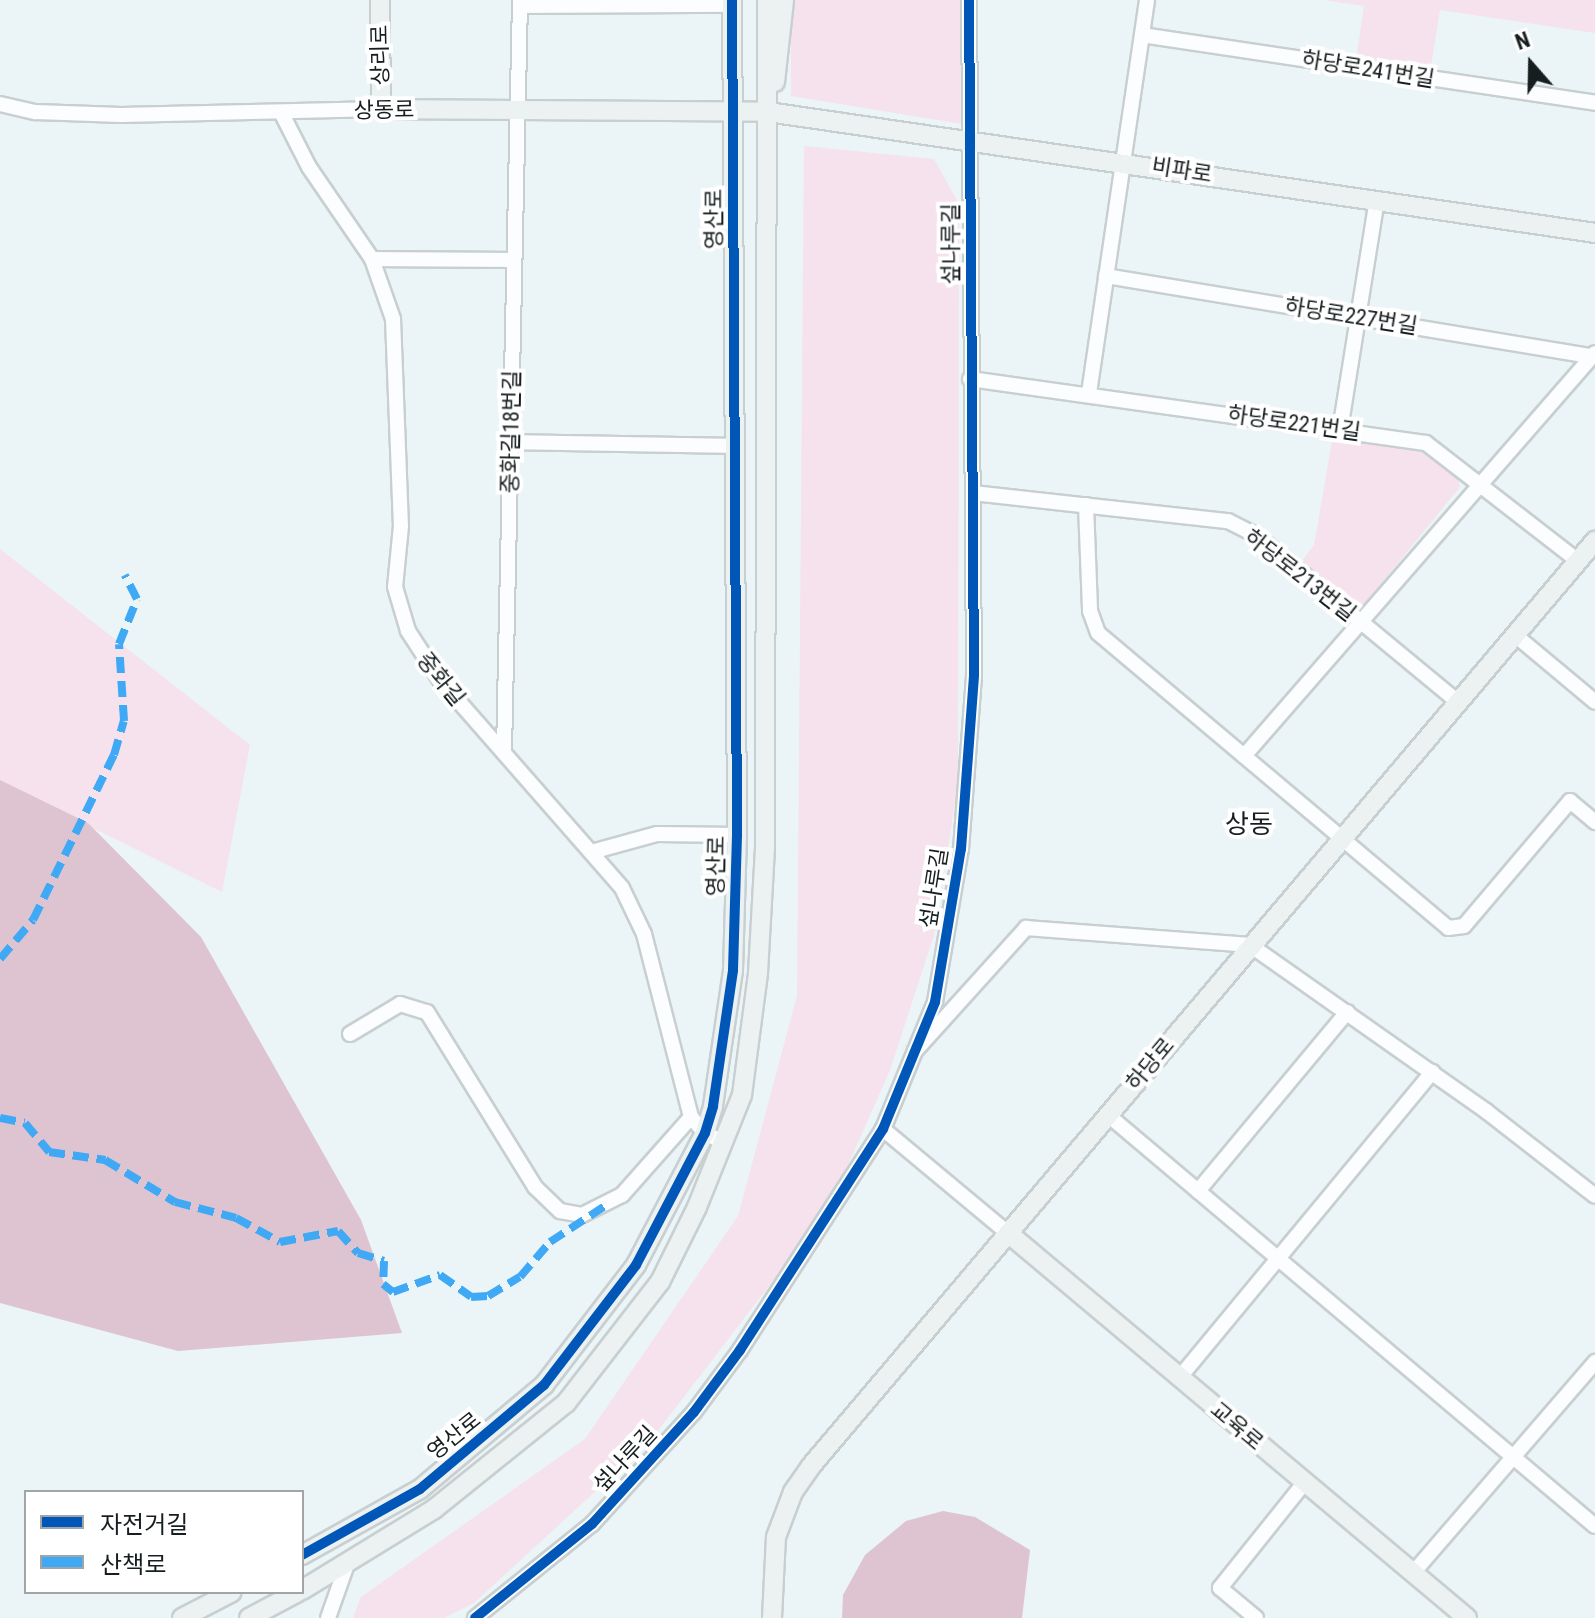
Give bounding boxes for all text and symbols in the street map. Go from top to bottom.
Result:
street label: 상리로 [366,24,394,86]
north arrow [1491,24,1571,104]
text: N [1512,27,1533,55]
street label: 하당로241번길 [1300,45,1436,93]
street label: 상동로 [353,96,415,124]
street label: 비파로 [1150,152,1214,188]
street label: 영산로 [701,189,727,249]
street label: 섶나루길 [938,204,964,284]
street label: 하당로227번길 [1283,292,1419,340]
street label: 중화길18번길 [497,370,525,494]
street label: 하당로221번길 [1226,401,1362,445]
street label: 하당로213번길 [1239,523,1361,627]
street label: 중화길 [412,647,470,711]
district label: 상동 [1225,809,1273,841]
street label: 영산로 [702,835,730,897]
street label: 섶나루길 [915,846,953,930]
street label: 하당로 [1120,1032,1180,1096]
street label: 교육로 [1205,1396,1269,1456]
street label: 영산로 [422,1407,486,1465]
street label: 섶나루길 [588,1420,662,1498]
legend [24,1490,304,1594]
text: 자전거길 [100,1511,188,1539]
text: 산책로 [100,1551,166,1579]

